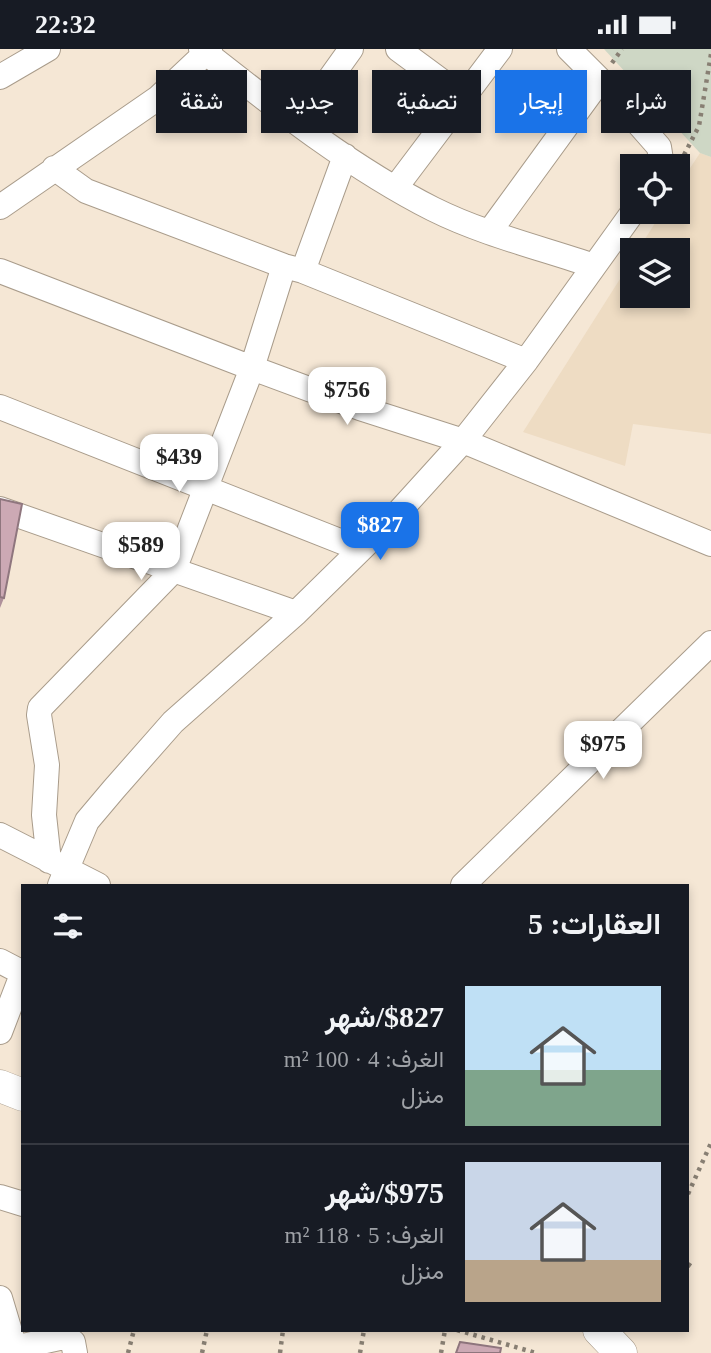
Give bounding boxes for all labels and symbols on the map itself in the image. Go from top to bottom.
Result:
pin: $756 [306,367,388,427]
pin: $439 [138,435,220,494]
pin: $827 [339,503,421,562]
pin: $589 [100,523,182,582]
pin: $975 [562,721,644,781]

